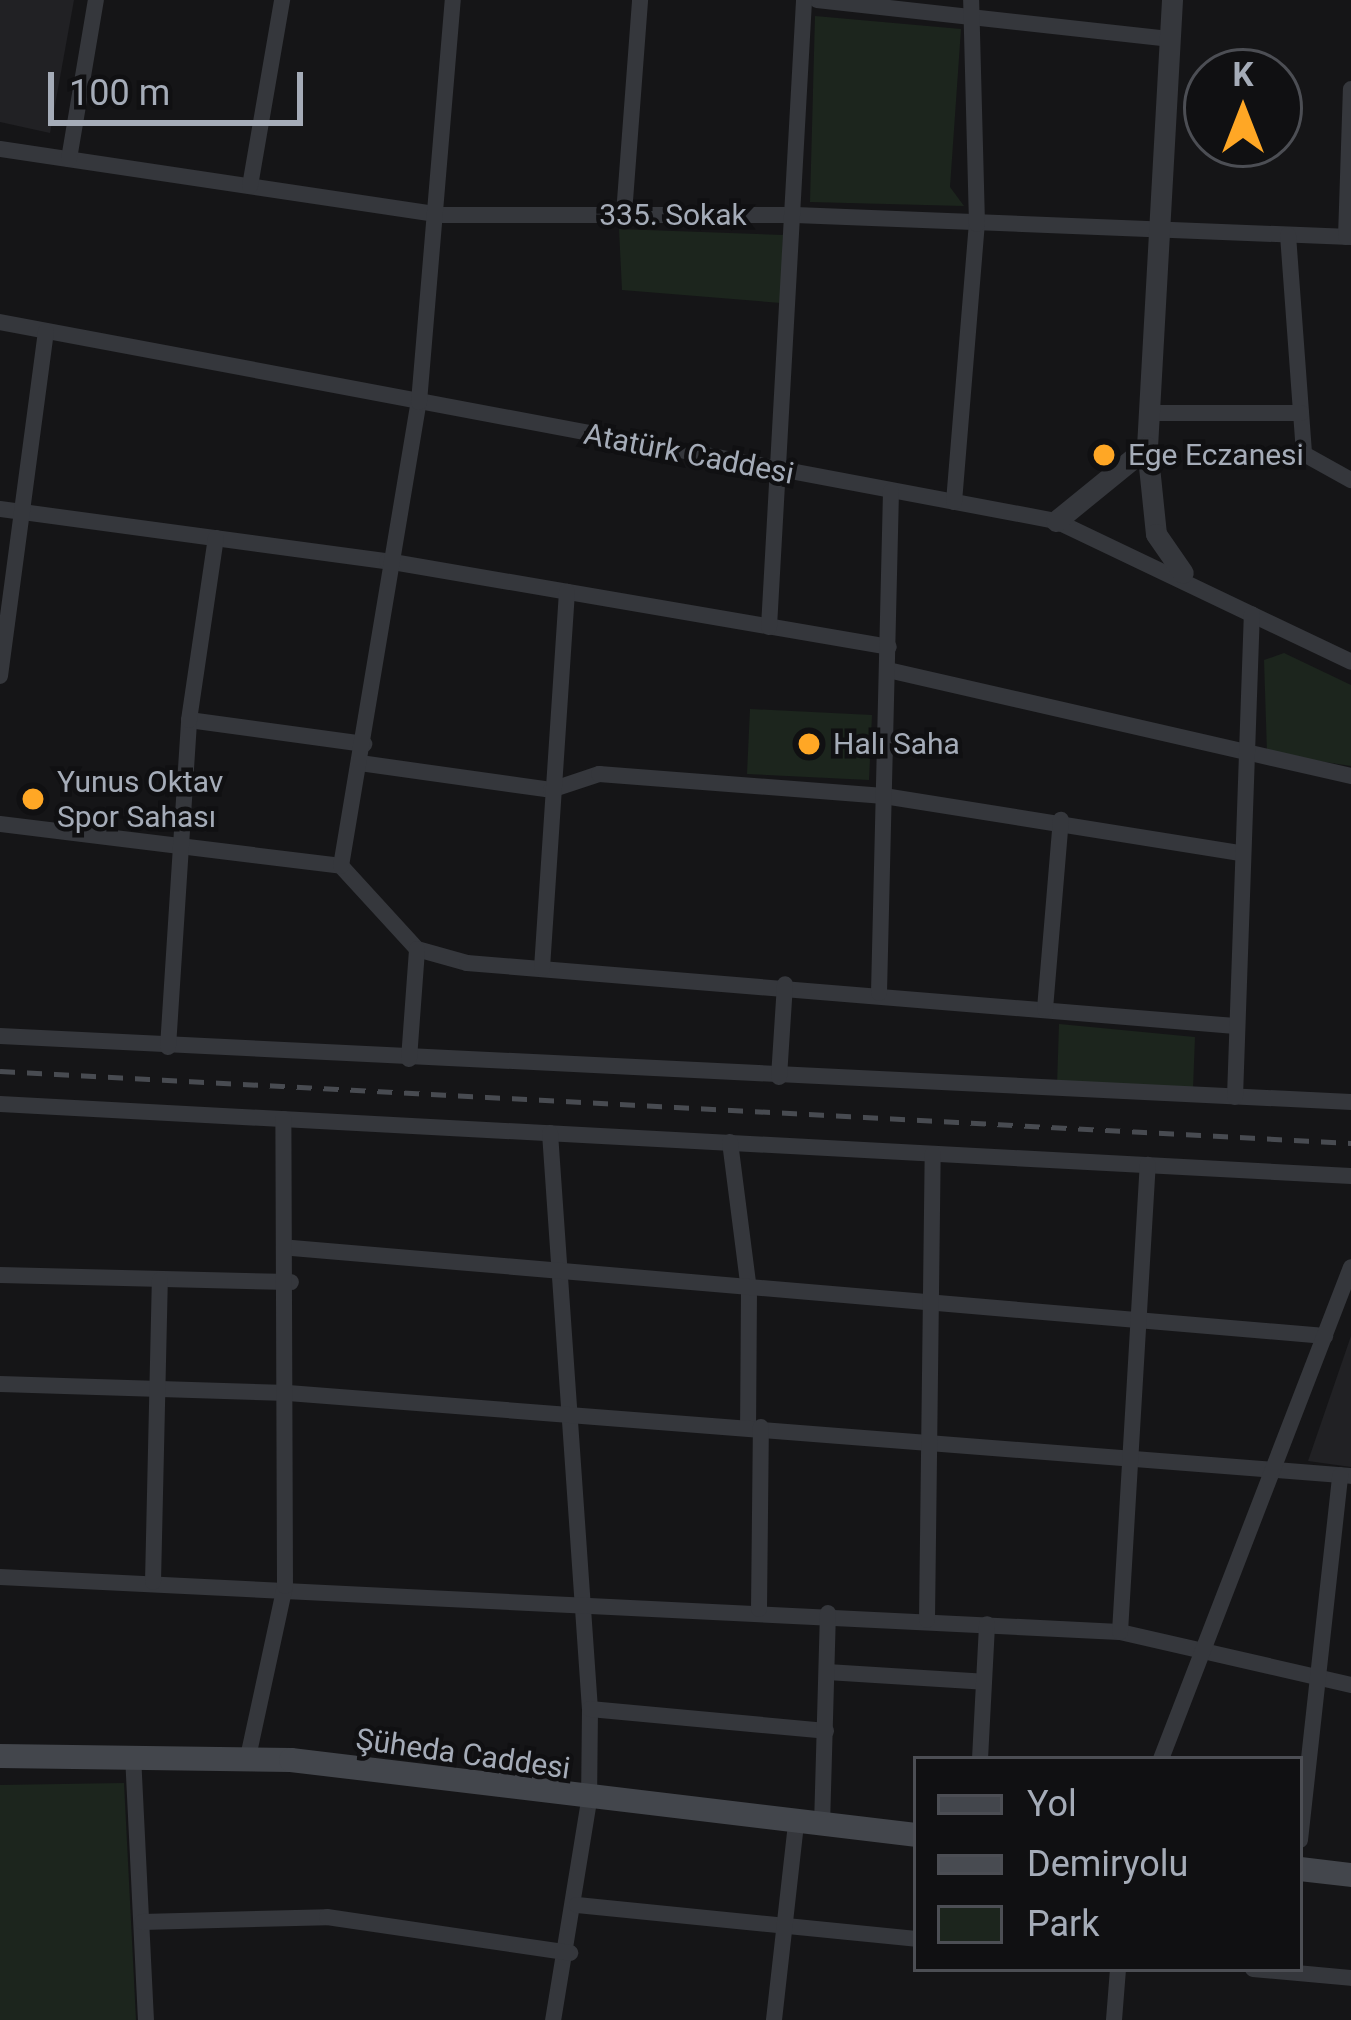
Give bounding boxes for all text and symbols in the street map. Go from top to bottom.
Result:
scale bar [54,48,309,122]
north arrow [1183,48,1303,168]
text: K [1233,55,1253,94]
text: 100 m [69,72,170,114]
street label: 335. Sokak [599,197,747,233]
street label: Atatürk Caddesi [581,416,797,492]
place label: Ege Eczanesi [1128,437,1304,473]
marker: Ege Eczanesi [1091,442,1117,468]
place label: Halı Saha [833,726,960,762]
marker: Halı Saha [796,731,822,757]
place label: Yunus Oktav Spor Sahası [57,764,223,834]
marker: Yunus Oktav Spor Sahası [20,786,46,812]
street label: Şüheda Caddesi [354,1721,572,1787]
legend [913,1756,1303,1972]
text: Yol [1027,1783,1077,1825]
text: Demiryolu [1027,1843,1188,1885]
text: Park [1027,1903,1100,1945]

